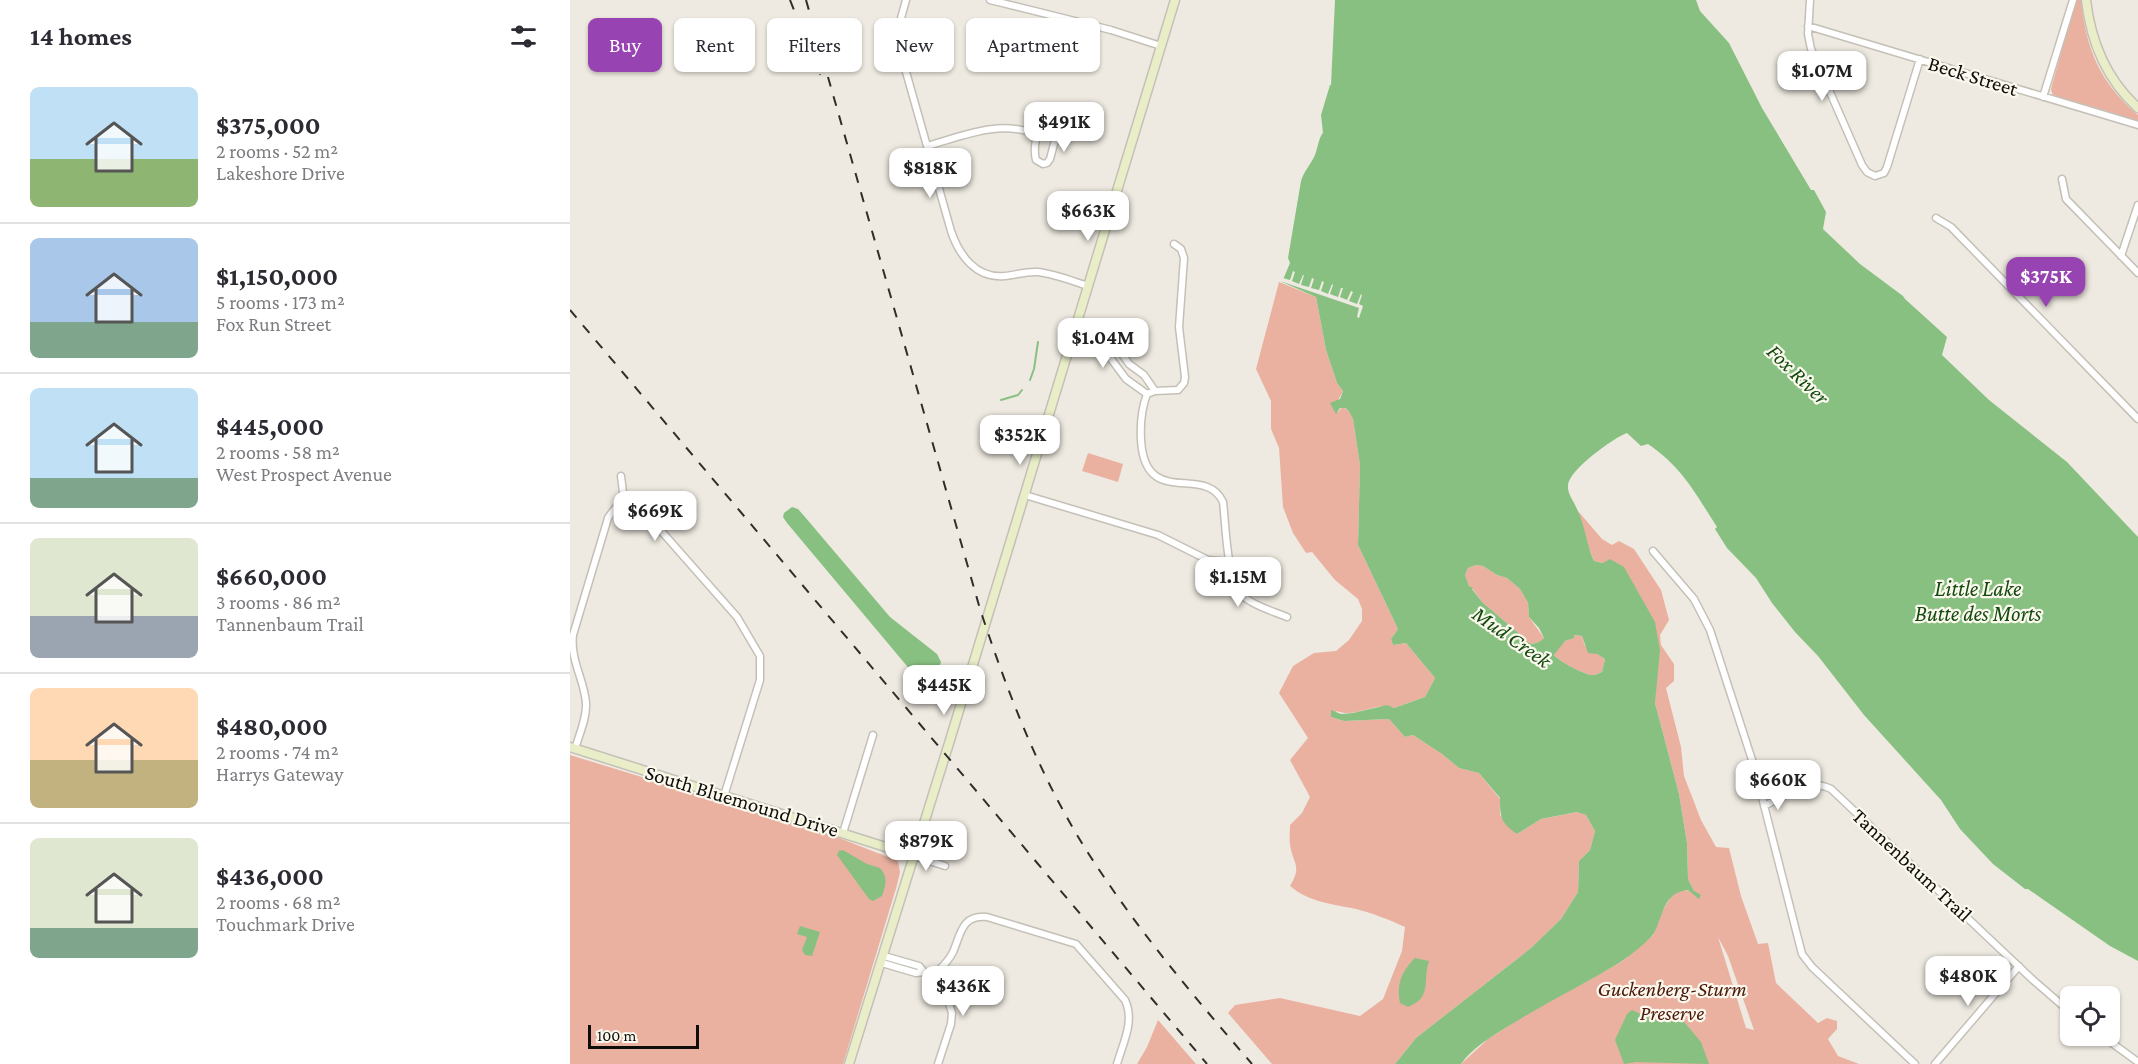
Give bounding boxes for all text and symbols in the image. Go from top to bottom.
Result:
chip: Buy [588,18,662,72]
chip: Rent [674,18,755,72]
chip: Filters [767,18,862,72]
chip: New [874,18,954,72]
chip: Apartment [966,18,1100,72]
icon: filters [507,20,540,53]
text: 14 homes [30,22,132,51]
pin: $1.07M [1773,51,1871,102]
street label: Beck Street [1925,51,2022,101]
text: $1.07M [1791,59,1853,81]
pin: $491K [1022,102,1106,153]
text: $491K [1038,110,1090,132]
icon: home [78,111,150,183]
text: $375,000 [216,111,321,140]
text: 2 rooms · 52 m² [216,140,338,162]
pin: $818K [888,148,972,199]
text: $818K [903,156,957,178]
text: Lakeshore Drive [216,162,345,184]
pin: $663K [1046,191,1130,242]
text: $663K [1061,199,1115,221]
pin: $375K [2004,257,2088,308]
icon: home [78,262,150,334]
text: $1,150,000 [216,262,338,291]
text: $375K [2020,265,2072,287]
text: 5 rooms · 173 m² [216,291,345,313]
text: Fox Run Street [216,313,331,335]
pin: $1.04M [1054,318,1152,369]
text: $1.04M [1072,326,1134,348]
water label: Fox River [1762,339,1835,410]
icon: home [78,412,150,484]
text: $445,000 [216,412,324,441]
pin: $352K [978,415,1062,466]
text: $352K [994,423,1046,445]
text: 2 rooms · 58 m² [216,441,340,463]
text: West Prospect Avenue [216,463,392,485]
pin: $669K [613,491,697,542]
text: $669K [628,499,682,521]
pin: $1.15M [1189,557,1287,608]
icon: home [78,562,150,634]
text: $660,000 [216,562,327,591]
text: $1.15M [1209,565,1267,587]
water label: Little Lake Butte des Morts [1915,576,2042,626]
text: 3 rooms · 86 m² [216,591,341,613]
water label: Mud Creek [1467,600,1557,674]
text: Tannenbaum Trail [216,613,364,635]
pin: $445K [902,665,986,716]
text: $445K [917,673,971,695]
icon: home [78,712,150,784]
text: $480,000 [216,712,328,741]
text: 2 rooms · 74 m² [216,741,338,763]
street label: South Bluemound Drive [642,760,842,842]
pin: $660K [1736,760,1820,811]
text: Harrys Gateway [216,763,343,785]
text: $660K [1750,768,1806,790]
street label: Tannenbaum Trail [1847,803,1977,927]
pin: $879K [884,821,968,872]
text: $879K [899,829,953,851]
icon: home [78,862,150,934]
text: $436,000 [216,862,324,891]
text: 2 rooms · 68 m² [216,891,341,913]
text: Touchmark Drive [216,913,355,935]
pin: $480K [1926,956,2010,1007]
text: $480K [1939,964,1997,986]
pin: $436K [921,966,1005,1017]
text: $436K [936,974,990,996]
park label: Guckenberg-Sturm Preserve [1597,977,1747,1025]
map controls [2060,986,2120,1046]
button: locate [2060,986,2120,1046]
scale bar [588,1022,699,1050]
text: 100 m [597,1027,636,1044]

